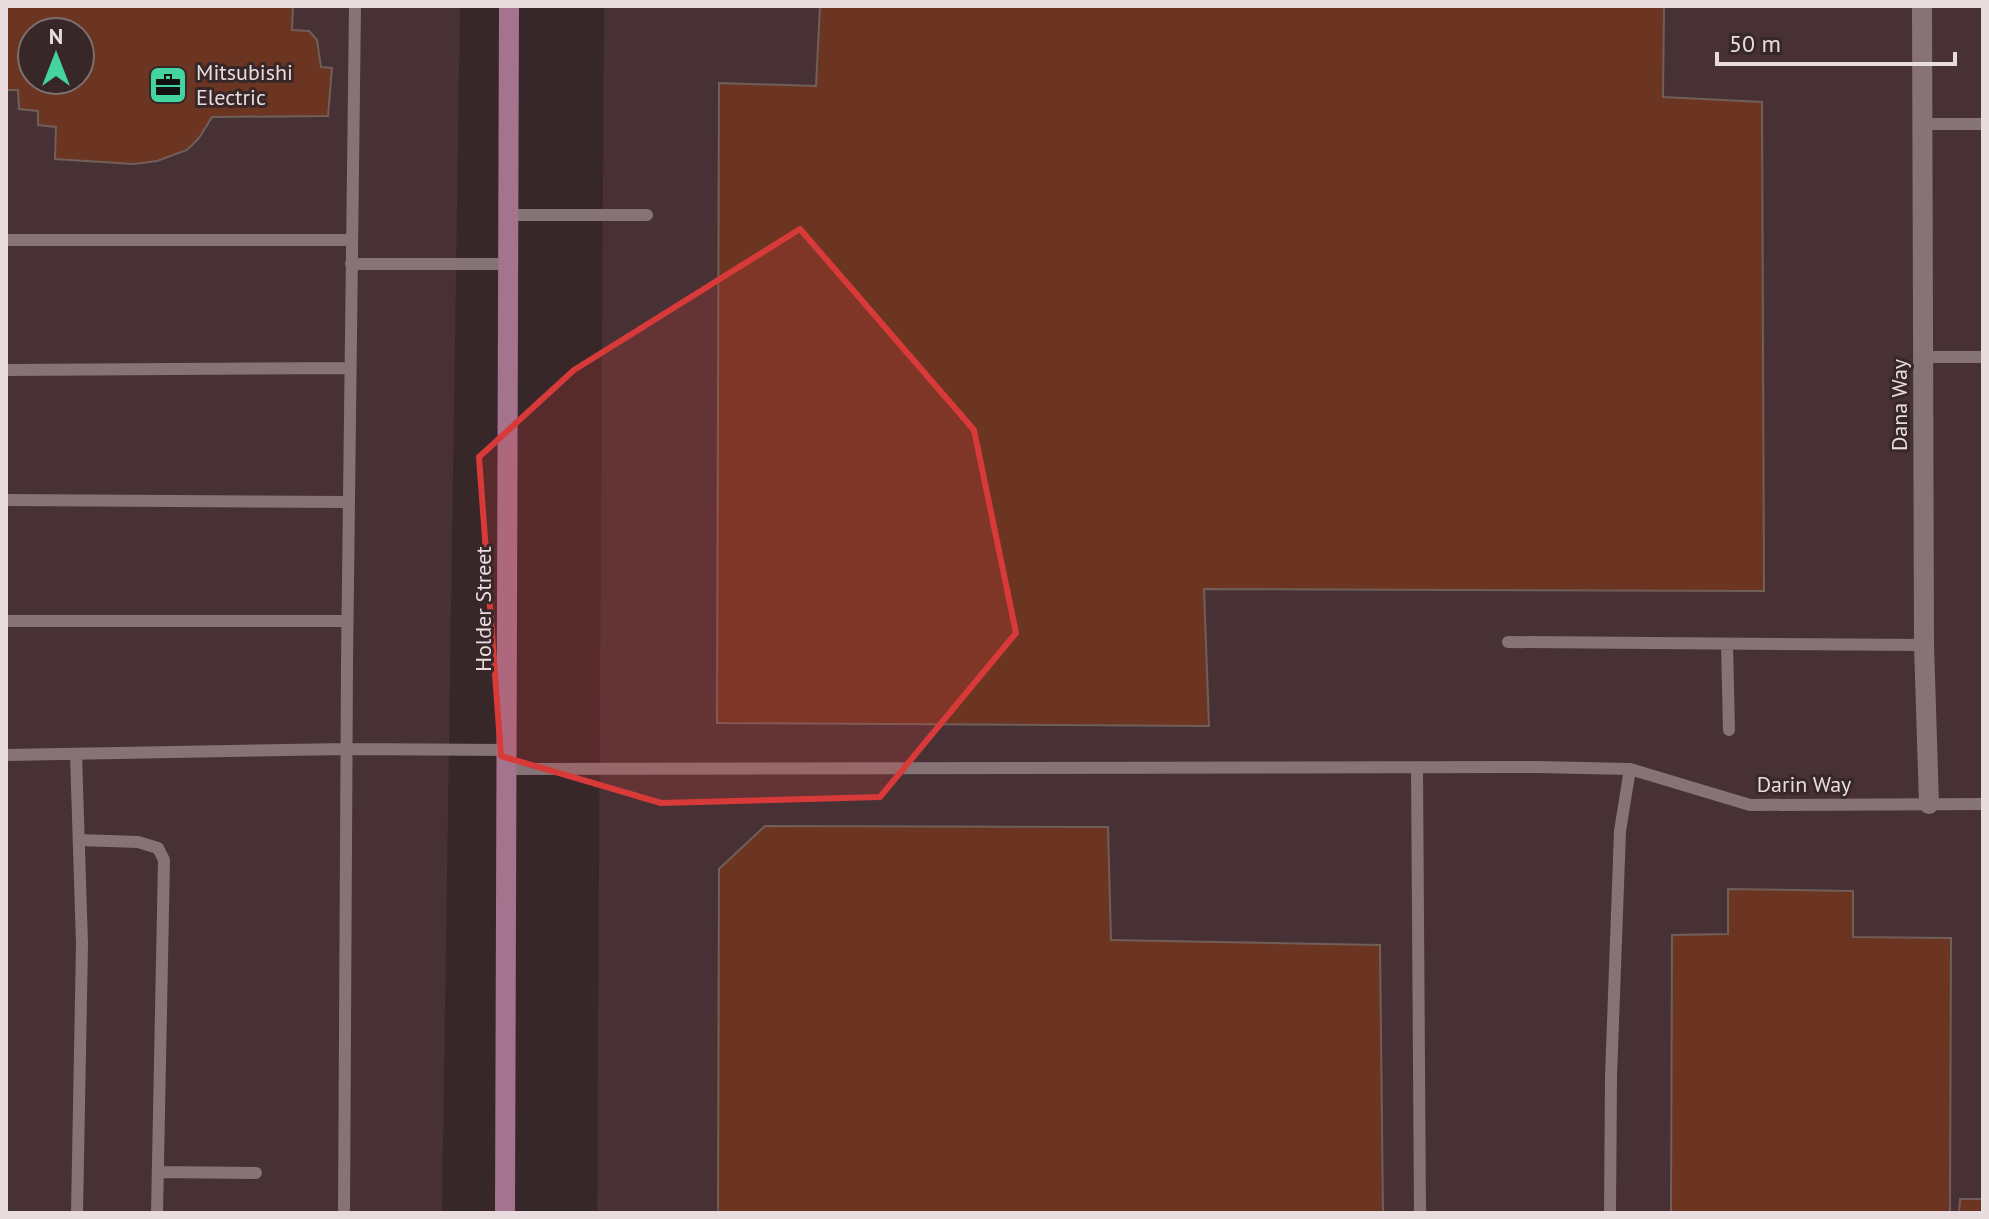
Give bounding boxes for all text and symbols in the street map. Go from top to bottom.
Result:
north arrow [16,16,96,96]
scale bar [1717,16,1955,66]
text: N [49,22,63,50]
text: 50 m [1729,28,1781,59]
place label: Mitsubishi Electric [196,58,293,111]
office icon: Mitsubishi Electric [147,64,189,106]
street label: Dana Way [1885,358,1913,451]
street label: Holder Street [469,546,497,672]
street label: Darin Way [1757,770,1852,798]

